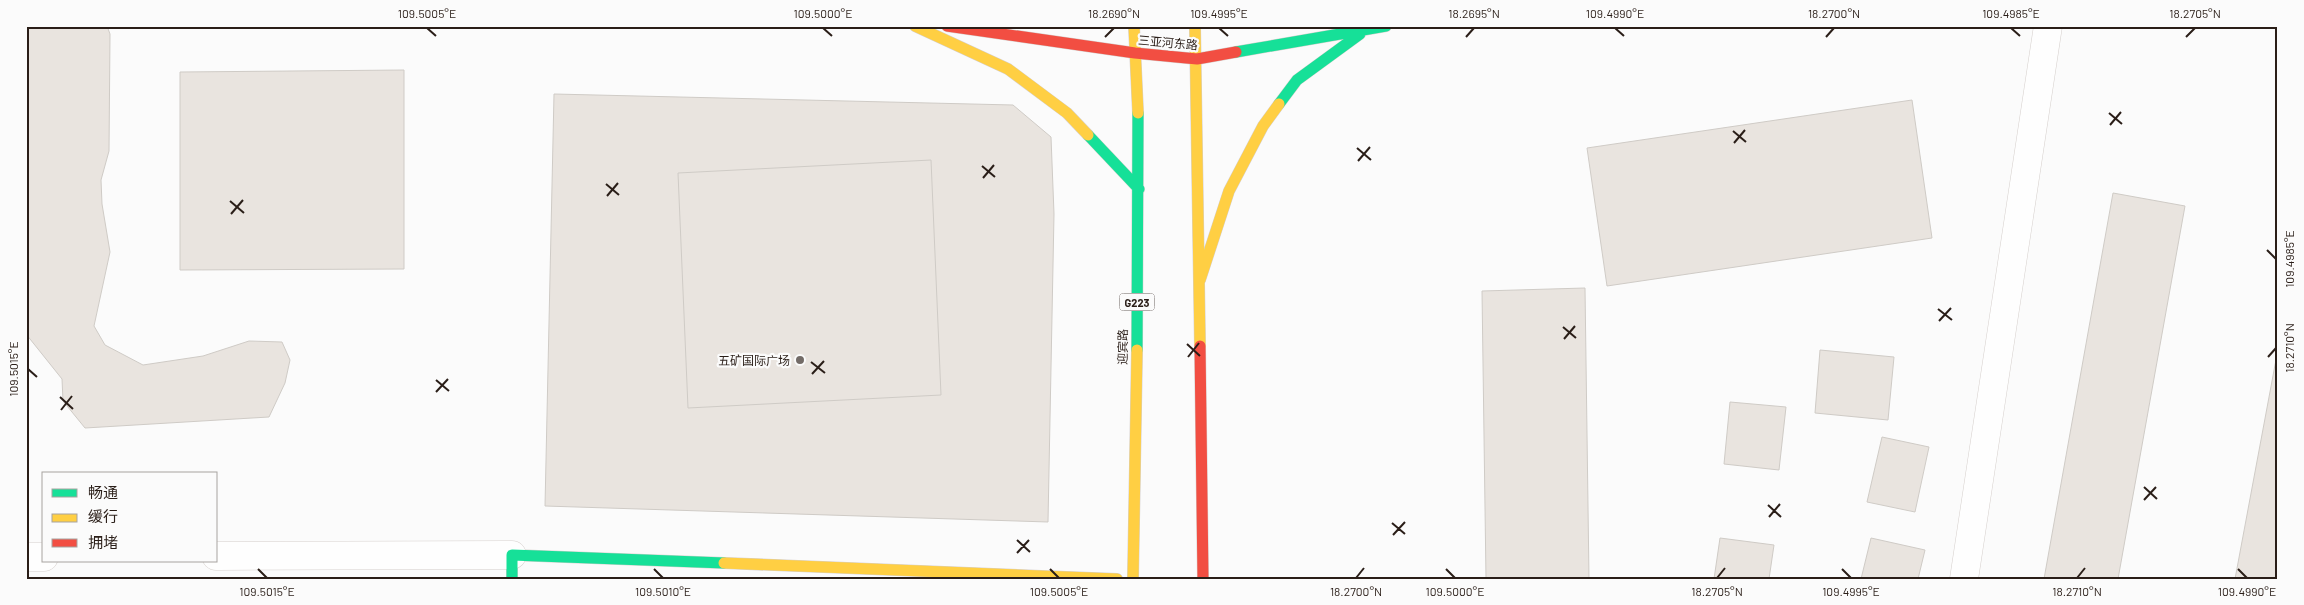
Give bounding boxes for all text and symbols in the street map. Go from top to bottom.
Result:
text: 109.5005°E [398,6,456,20]
text: 109.5000°E [794,6,852,20]
text: 18.2690°N [1088,6,1140,20]
text: 109.4995°E [1190,6,1248,20]
text: 18.2695°N [1448,6,1500,20]
text: 109.4990°E [1586,6,1644,20]
text: 18.2700°N [1808,6,1860,20]
text: 109.4985°E [1982,6,2040,20]
text: 18.2705°N [2169,6,2221,20]
street label: 三亚河东路 [1137,32,1199,52]
text: 109.4985°E [2282,230,2296,288]
road number: G223 [1120,294,1154,310]
text: 18.2710°N [2282,323,2296,373]
street label: 迎宾路 [1115,329,1129,365]
text: 109.5015°E [6,341,20,397]
place label: 五矿国际广场 [718,353,790,367]
marker: 五矿国际广场 [794,354,806,366]
legend [42,472,218,562]
text: 畅通 [88,483,118,501]
text: 缓行 [88,507,118,525]
text: 拥堵 [88,533,118,551]
text: 109.5015°E [239,584,295,598]
text: 109.5010°E [635,584,691,598]
text: 109.5005°E [1030,584,1088,598]
text: 18.2700°N [1330,584,1382,598]
text: 109.5000°E [1426,584,1484,598]
text: 18.2705°N [1691,584,1743,598]
text: 109.4995°E [1822,584,1880,598]
text: 18.2710°N [2052,584,2102,598]
text: 109.4990°E [2218,584,2276,598]

